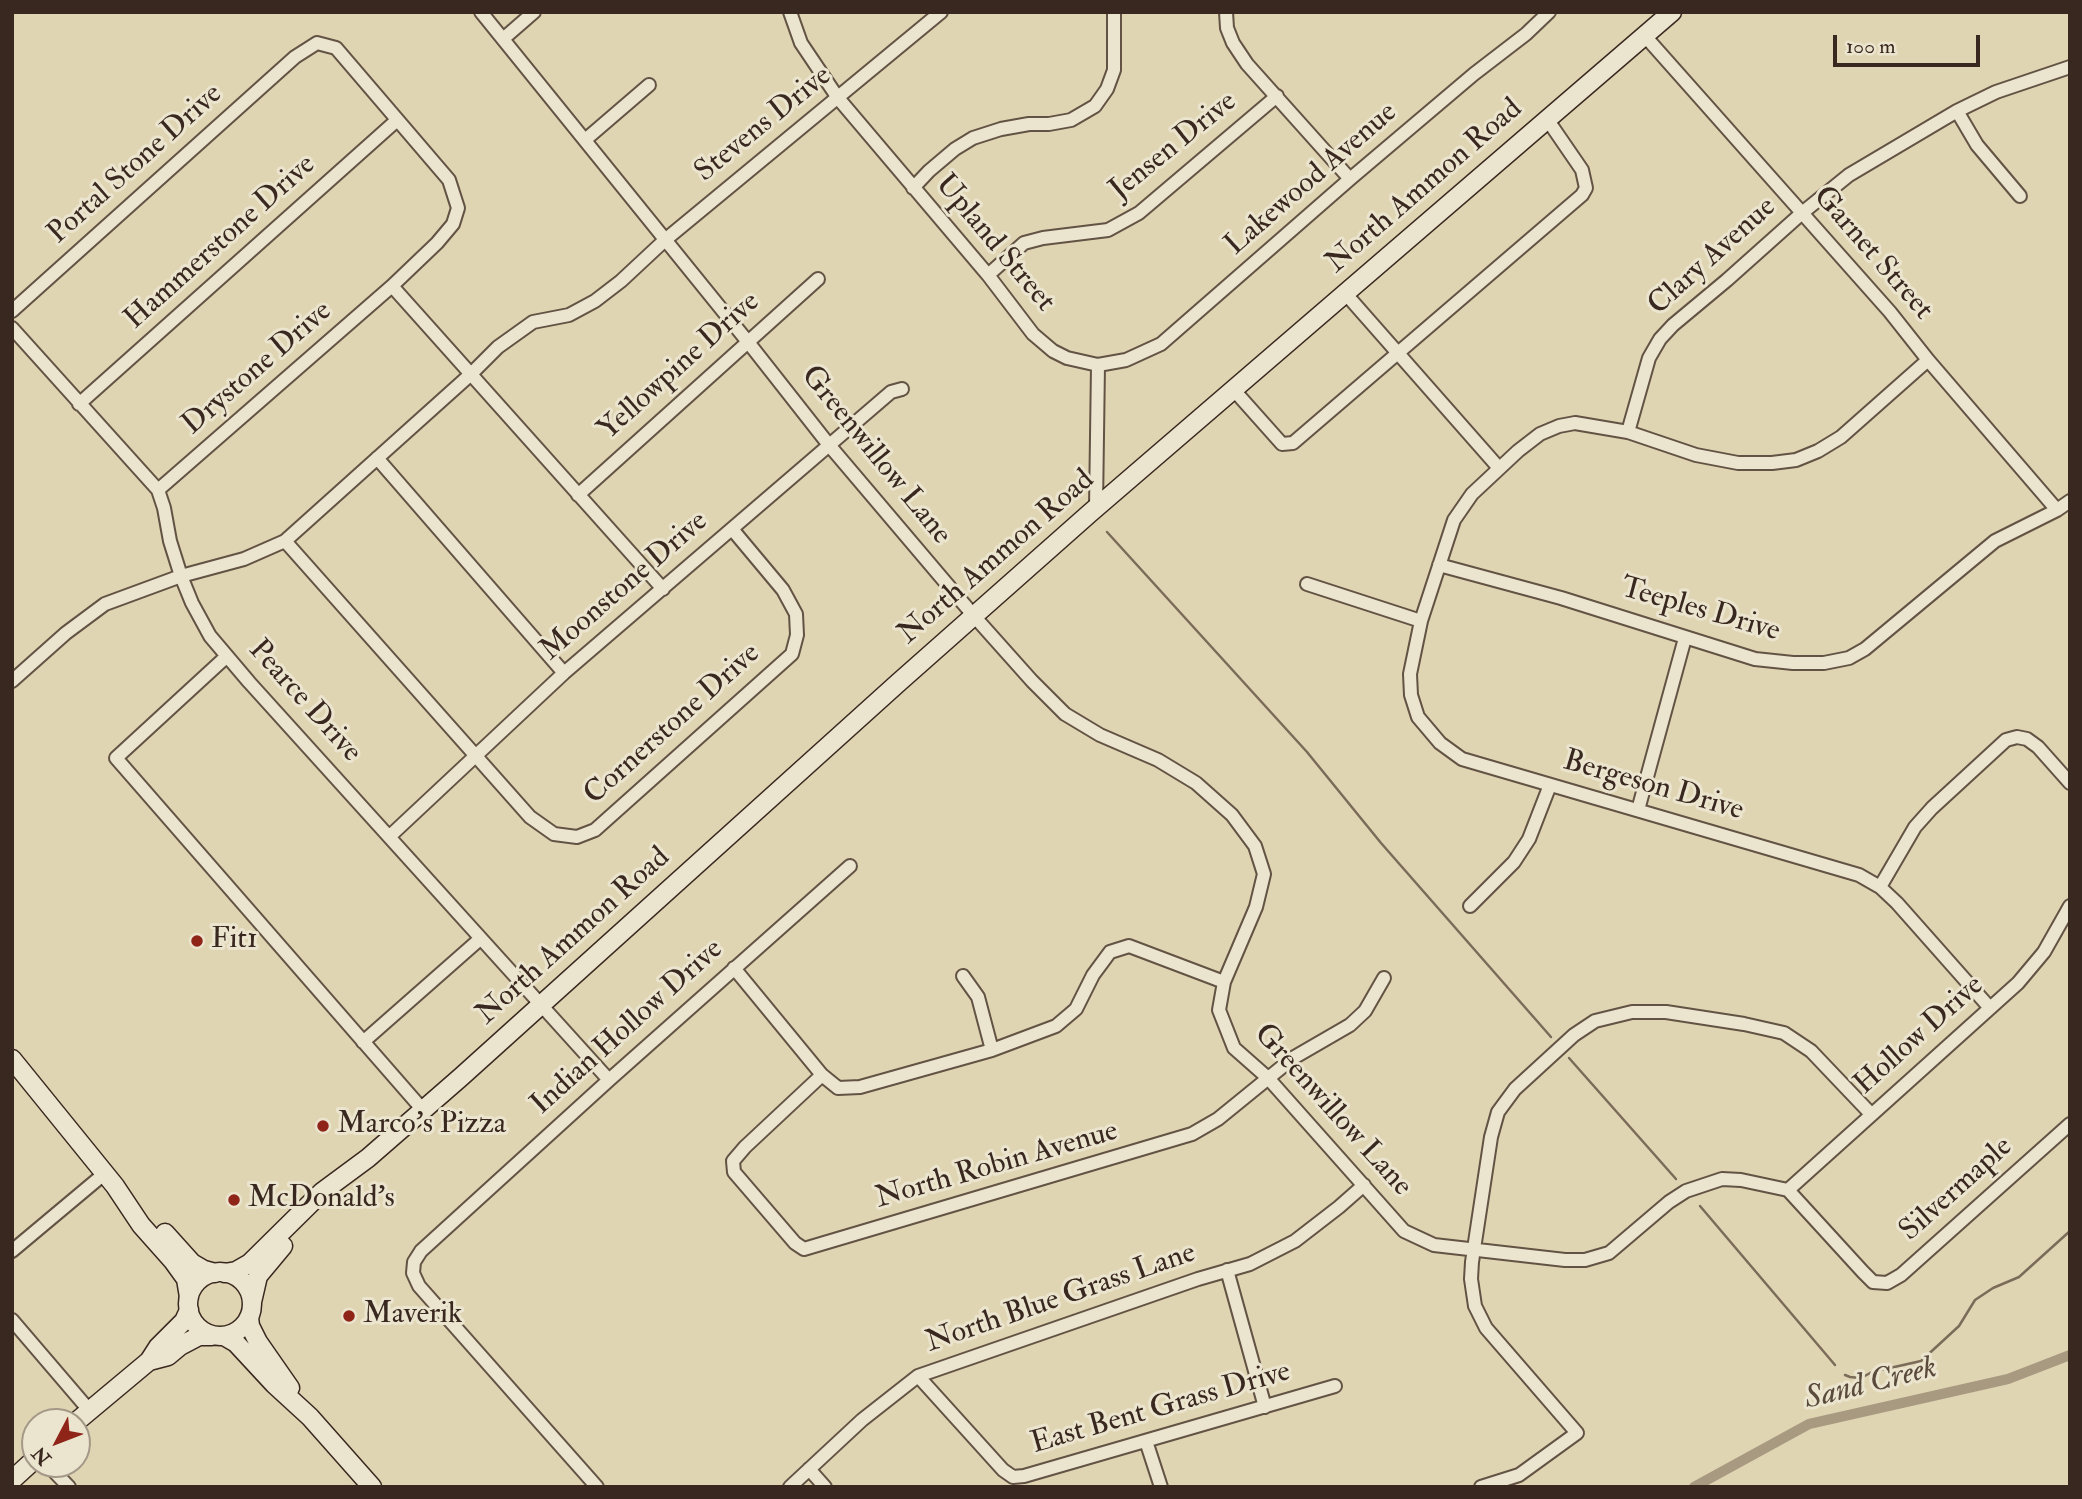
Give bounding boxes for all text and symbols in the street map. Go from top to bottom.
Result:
scale bar [1837,21,1984,65]
text: 100 m [1846,33,1896,60]
street label: Stevens Drive [689,59,839,191]
street label: Portal Stone Drive [41,77,231,253]
street label: Jensen Drive [1103,85,1245,209]
street label: North Ammon Road [1320,92,1530,282]
street label: Lakewood Avenue [1219,96,1405,264]
street label: Hammerstone Drive [118,148,324,338]
street label: Upland Street [926,168,1062,320]
street label: Garnet Street [1804,180,1940,328]
street label: Clary Avenue [1642,190,1784,324]
street label: Yellowpine Drive [592,285,768,449]
street label: Drystone Drive [176,294,340,444]
street label: Greenwillow Lane [792,359,958,553]
street label: North Ammon Road [892,463,1102,653]
street label: Moonstone Drive [534,504,716,670]
street label: Teeples Drive [1616,571,1784,651]
street label: Pearce Drive [240,633,368,771]
street label: Cornerstone Drive [578,637,768,813]
street label: Bergeson Drive [1559,744,1747,830]
street label: North Ammon Road [470,841,678,1033]
place label: Fit1 [211,923,258,959]
street label: Indian Hollow Drive [525,932,731,1124]
marker: Fit1 [189,933,205,949]
street label: Hollow Drive [1848,969,1992,1103]
street label: Greenwillow Lane [1245,1017,1419,1205]
place label: Marco's Pizza [337,1108,506,1144]
street label: North Robin Avenue [872,1114,1122,1218]
marker: Marco's Pizza [315,1118,331,1134]
street label: Silvermaple [1893,1130,2021,1250]
place label: McDonald's [248,1182,395,1218]
marker: McDonald's [226,1192,242,1208]
street label: North Blue Grass Lane [921,1236,1201,1362]
place label: Maverik [363,1298,462,1334]
marker: Maverik [341,1308,357,1324]
water label: Sand Creek [1801,1350,1941,1420]
street label: East Bent Grass Drive [1027,1355,1295,1463]
north arrow [21,1408,91,1478]
text: N [27,1441,56,1470]

